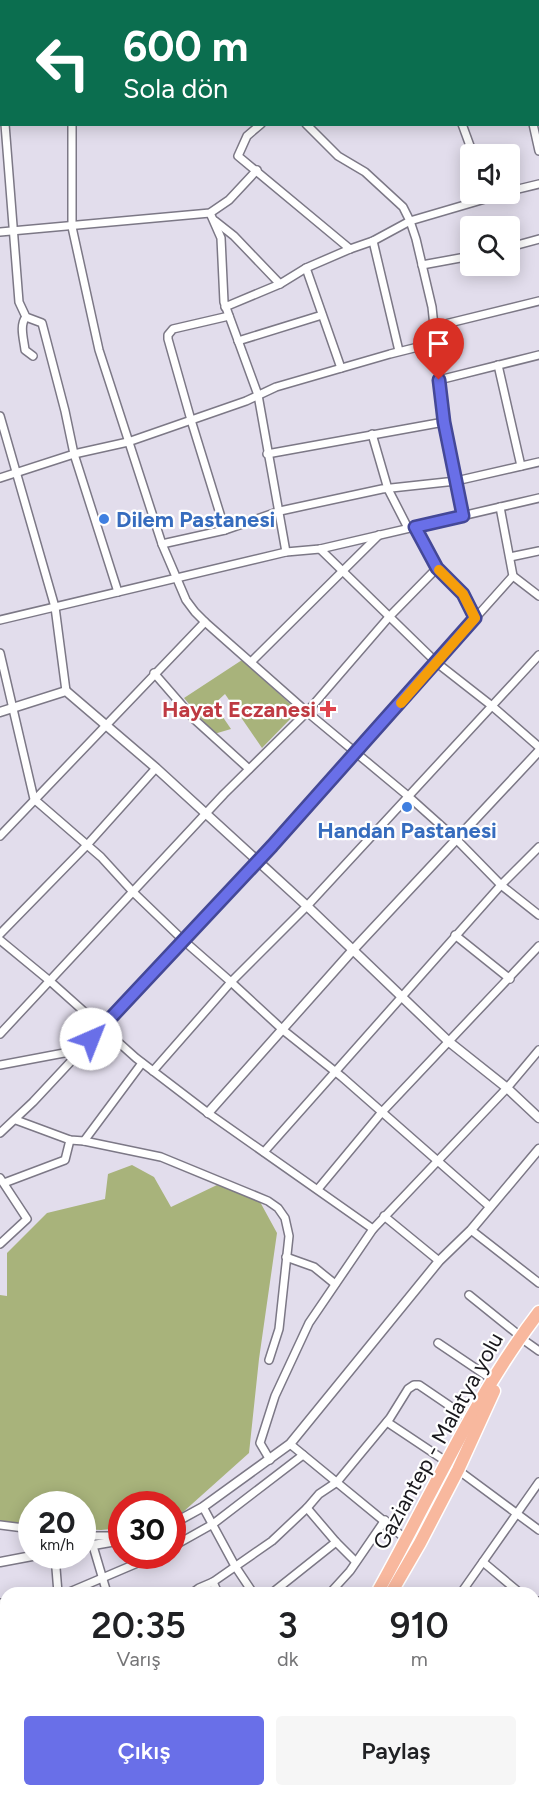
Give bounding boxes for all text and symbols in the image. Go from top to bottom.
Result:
text: 600 m [123,21,248,72]
icon: left [24,24,102,102]
text: Sola dön [123,72,228,105]
map controls [460,144,520,276]
button: sound [460,144,520,204]
button: search [460,216,520,276]
pin [413,318,464,380]
icon: arrive [422,327,455,360]
place label: Dilem Pastanesi [116,506,275,533]
marker: Dilem Pastanesi [97,512,111,526]
place label: Hayat Eczanesi [162,696,316,723]
marker: Hayat Eczanesi [321,702,335,716]
marker: Handan Pastanesi [400,800,414,814]
place label: Handan Pastanesi [317,817,497,844]
position arrow [59,1007,123,1071]
street label: Gaziantep - Malatya yolu [367,1328,509,1554]
speed limit sign: 30 [108,1491,186,1569]
text: 20 [39,1504,75,1541]
text: km/h [40,1536,74,1554]
text: 20:35 [91,1604,186,1647]
text: 3 [278,1604,298,1647]
text: 910 [390,1604,449,1647]
text: Varış [117,1647,161,1671]
text: dk [277,1647,299,1671]
text: m [411,1647,428,1671]
button: Çıkış [24,1716,264,1785]
button: Paylaş [276,1716,516,1785]

